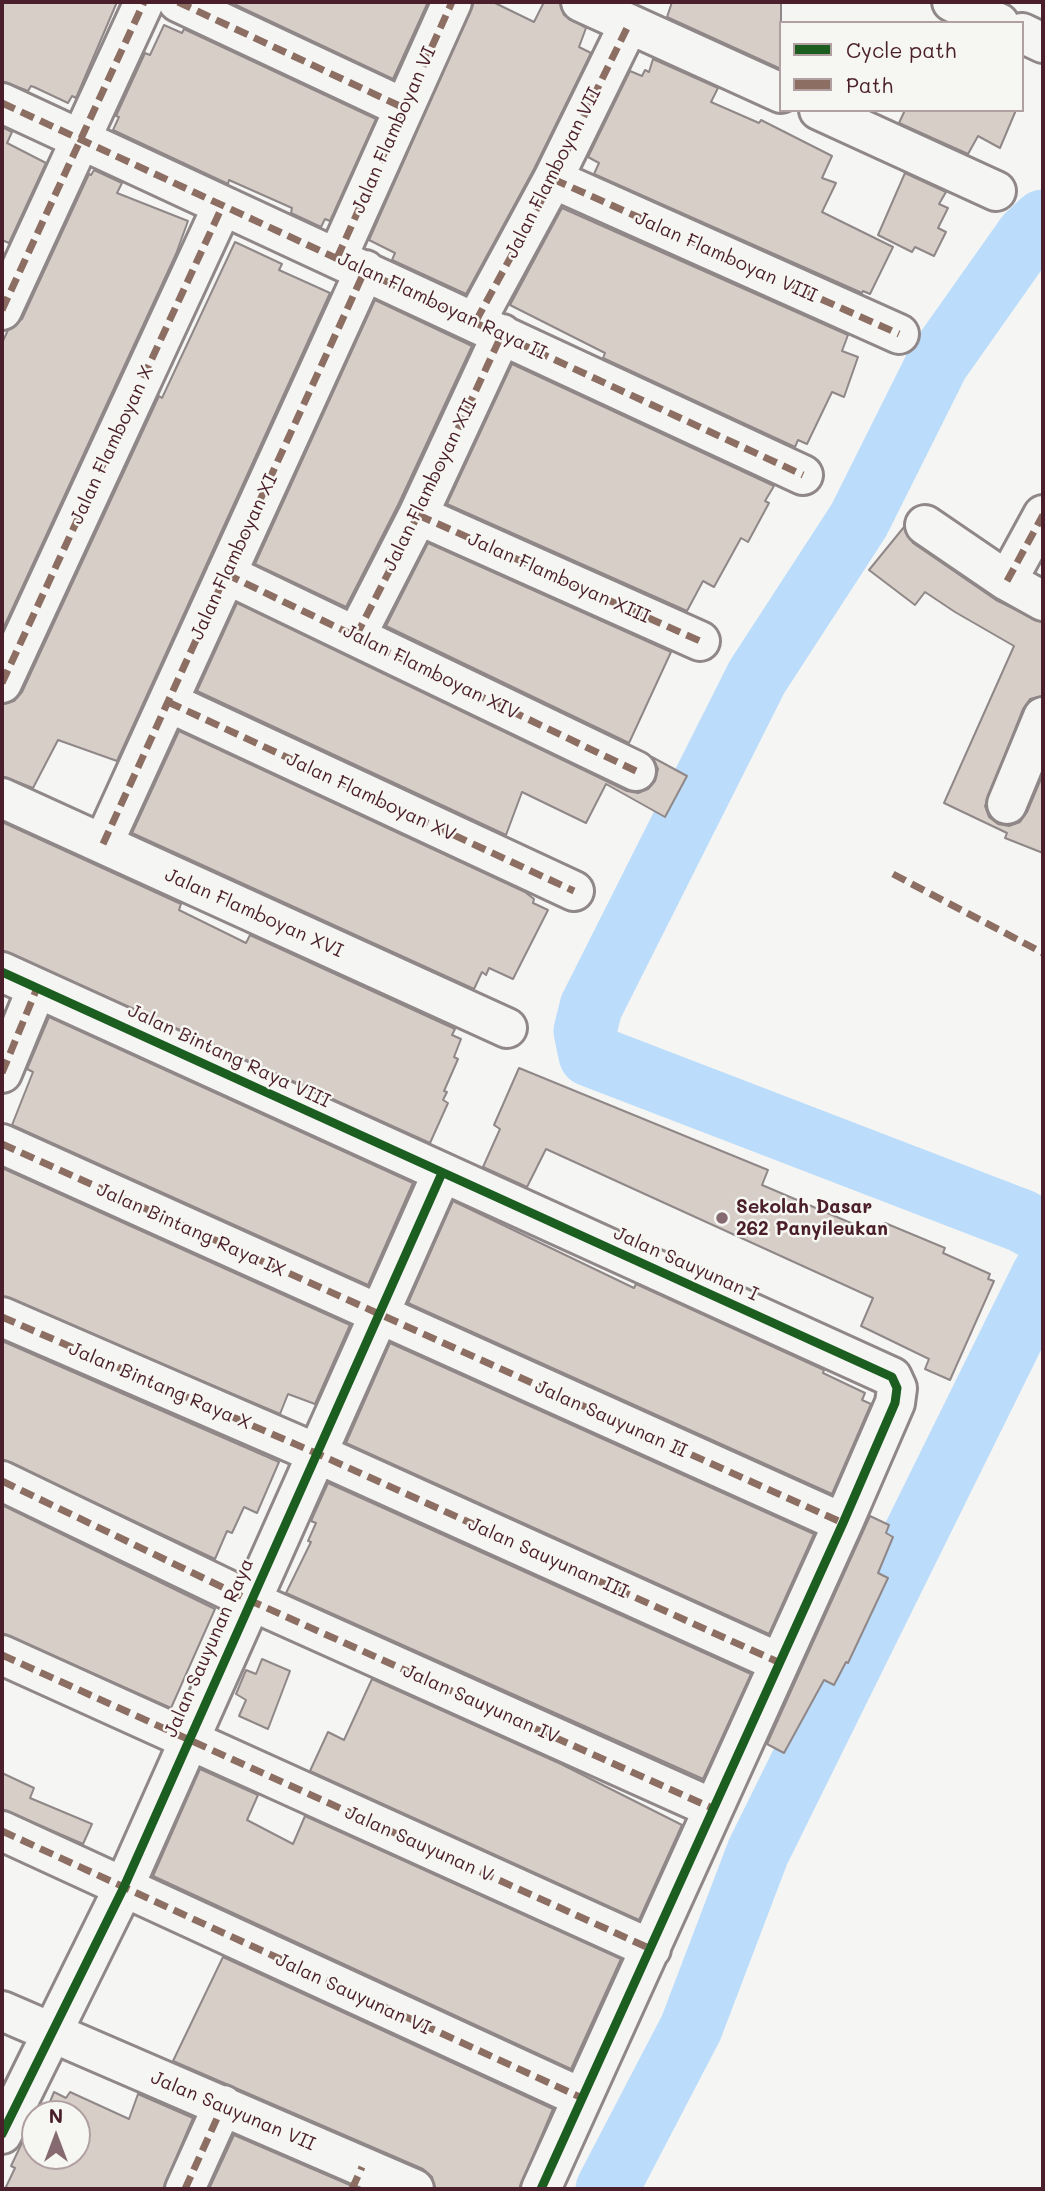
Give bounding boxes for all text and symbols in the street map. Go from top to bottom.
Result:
legend [779,21,1024,112]
text: Cycle path [846,36,956,63]
street label: Jalan Flamboyan VI [347,43,441,217]
text: Path [846,71,893,98]
street label: Jalan Flamboyan VII [500,84,606,262]
street label: Jalan Flamboyan VIII [631,207,821,307]
street label: Jalan Flamboyan Raya II [334,247,550,365]
street label: Jalan Flamboyan X [65,362,159,528]
street label: Jalan Flamboyan XII [378,395,482,575]
street label: Jalan Flamboyan XI [186,470,282,644]
street label: Jalan Flamboyan XIII [464,527,654,629]
street label: Jalan Flamboyan XIV [339,620,523,724]
street label: Jalan Flamboyan XV [283,748,459,846]
street label: Jalan Flamboyan XVI [161,863,347,963]
street label: Jalan Bintang Raya VIII [124,999,334,1113]
street label: Jalan Bintang Raya IX [93,1178,289,1282]
place label: Sekolah Dasar 262 Panyileukan [736,1196,888,1240]
marker: Sekolah Dasar 262 Panyileukan [714,1210,730,1226]
street label: Jalan Sauyunan I [610,1222,762,1306]
street label: Jalan Bintang Raya X [65,1337,255,1435]
street label: Jalan Sauyunan II [531,1375,691,1463]
street label: Jalan Sauyunan III [465,1512,631,1604]
street label: Jalan Sauyunan Raya [159,1555,259,1741]
street label: Jalan Sauyunan IV [400,1659,562,1749]
street label: Jalan Sauyunan V [341,1801,497,1887]
street label: Jalan Sauyunan VI [272,1948,434,2040]
street label: Jalan Sauyunan VII [147,2066,319,2156]
north arrow [21,2100,91,2170]
text: N [49,2103,63,2128]

